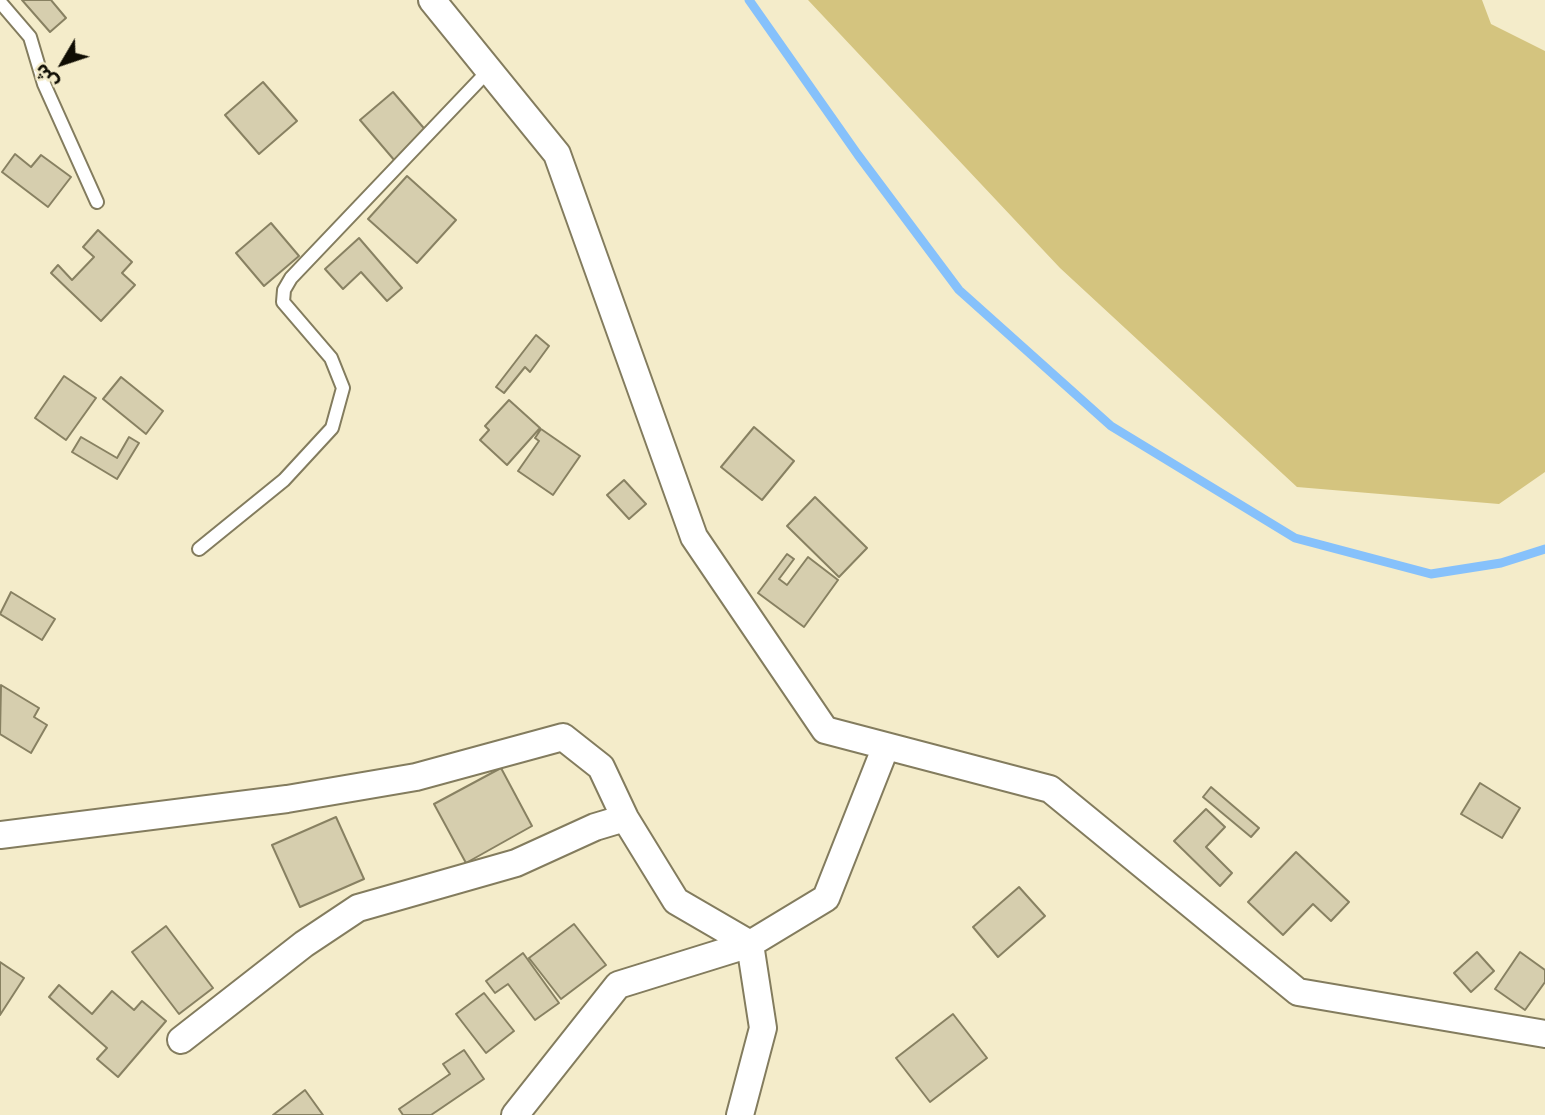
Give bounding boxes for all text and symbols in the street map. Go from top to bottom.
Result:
north arrow [28,28,98,98]
text: ش [28,58,65,95]

